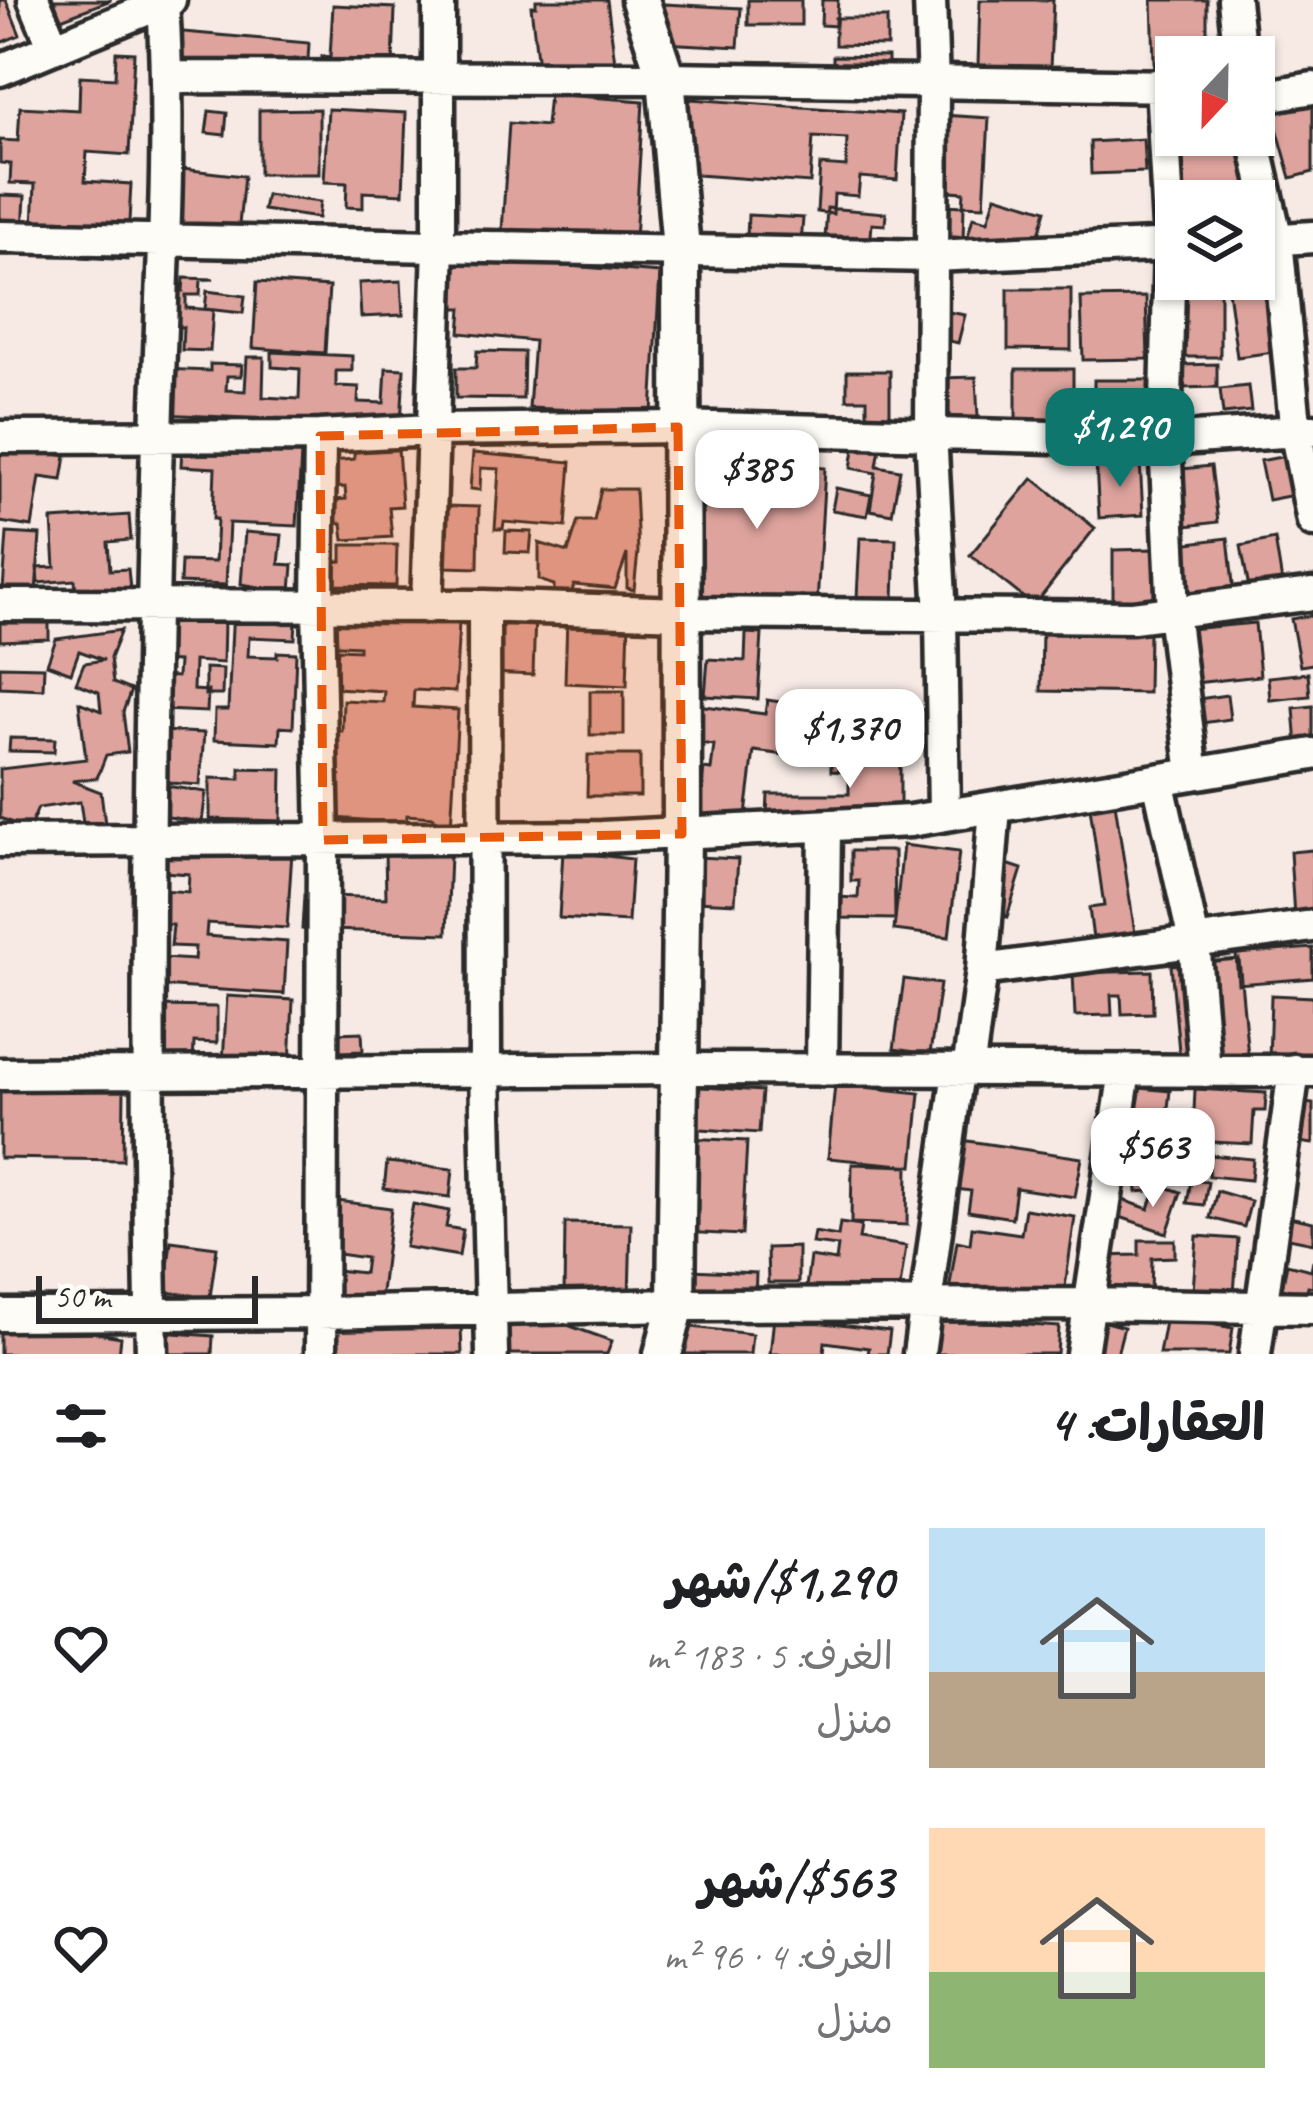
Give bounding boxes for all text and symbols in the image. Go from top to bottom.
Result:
north arrow [1155,36,1275,156]
map controls [1155,36,1275,300]
button: layers [1155,180,1275,300]
pin: $1,290 [1022,388,1218,490]
text: $1,290 [1072,402,1168,451]
pin: $385 [686,430,828,532]
text: $385 [722,444,792,493]
pin: $1,370 [752,689,948,791]
text: $1,370 [802,703,898,752]
pin: $563 [1082,1108,1224,1210]
text: $563 [1118,1122,1188,1171]
scale bar [36,1270,258,1323]
text: 50 m [54,1276,110,1318]
text: العقارات: 4 [1049,1391,1265,1455]
icon: filters [48,1393,114,1459]
text: $1,290/شهر [667,1549,893,1613]
icon: home [1025,1576,1169,1720]
icon: heart [48,1615,114,1681]
text: الغرف: 5 · 183 m² [646,1632,893,1681]
text: منزل [816,1696,893,1745]
text: $563/شهر [699,1849,893,1913]
icon: home [1025,1876,1169,2020]
icon: heart [48,1915,114,1981]
text: الغرف: 4 · 96 m² [663,1932,893,1981]
text: منزل [816,1996,893,2045]

